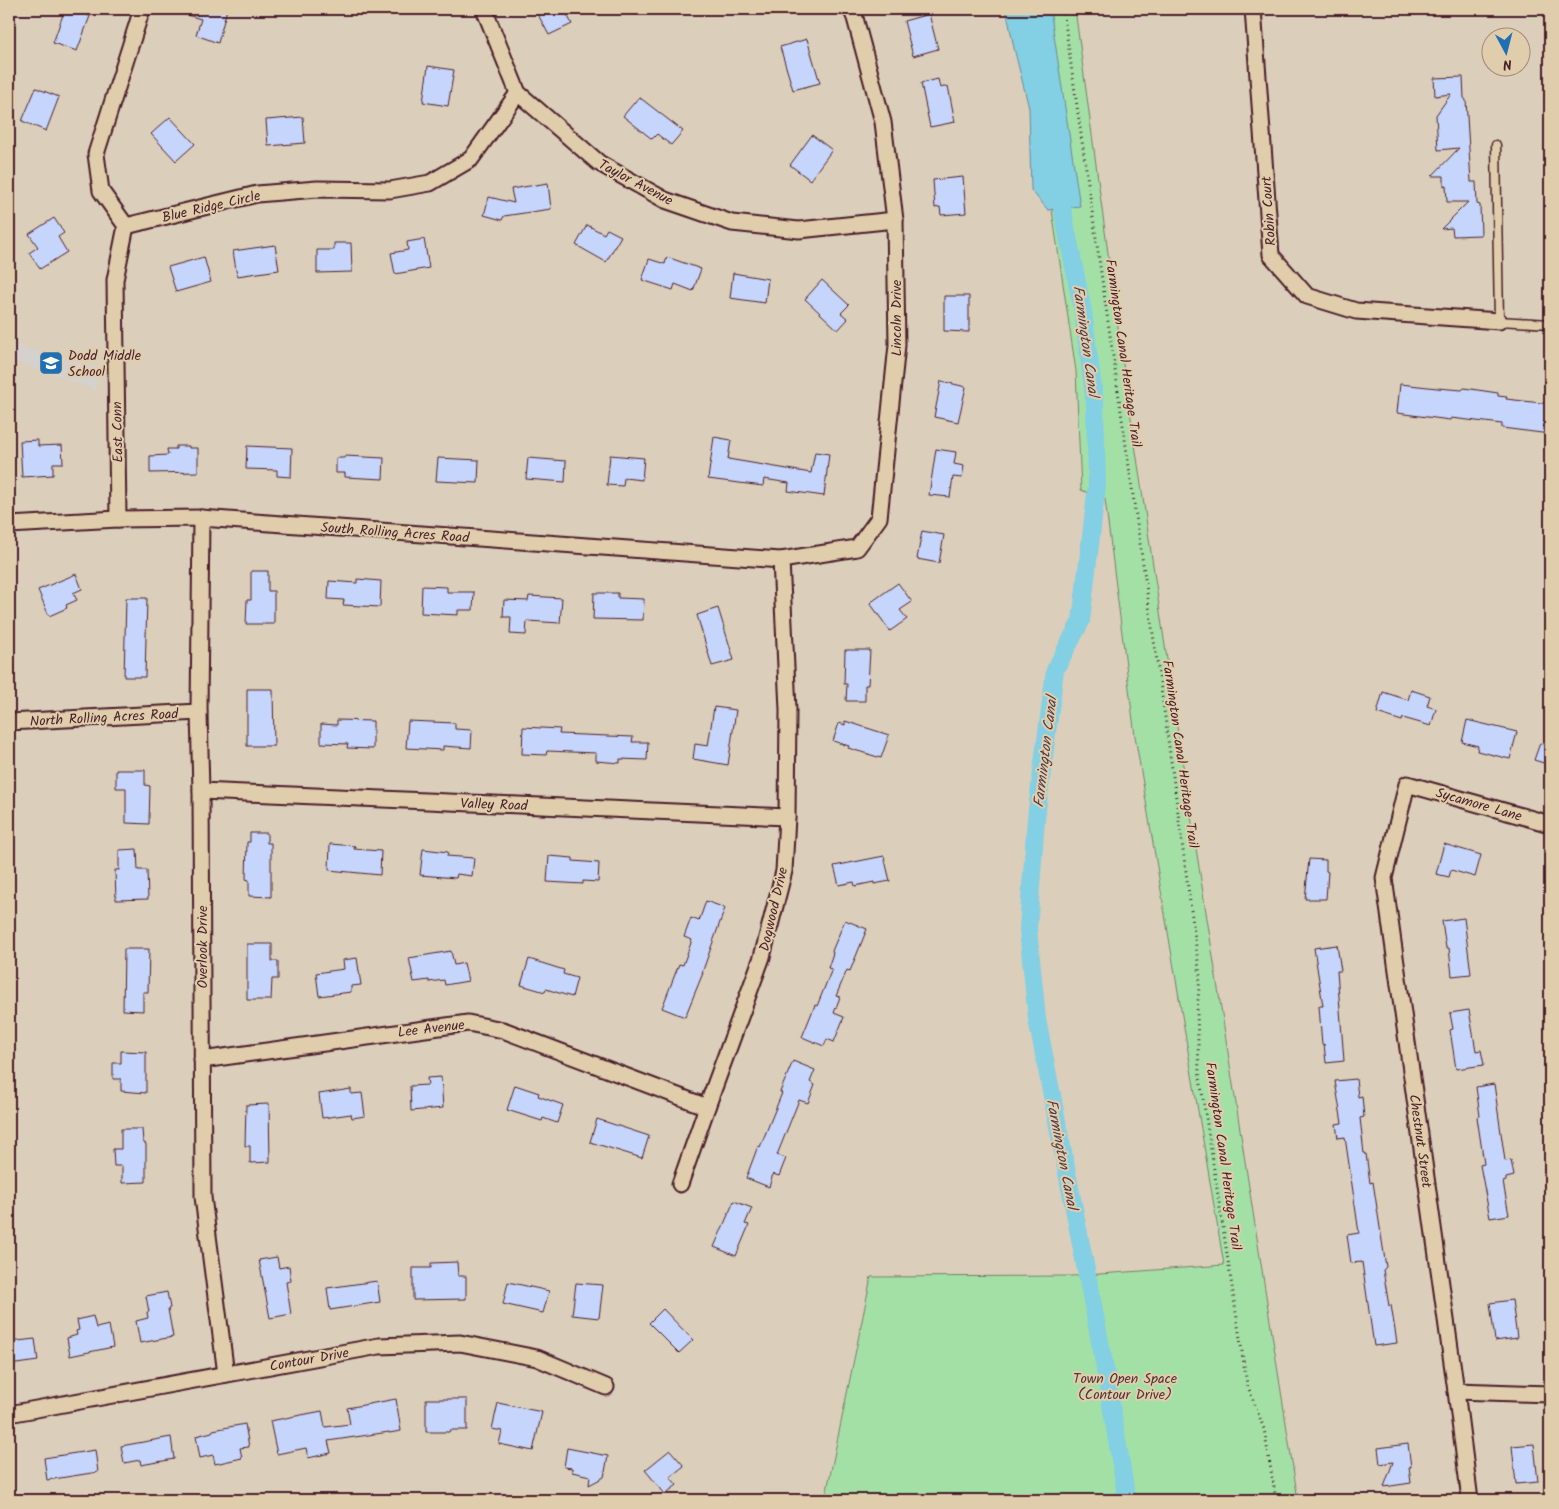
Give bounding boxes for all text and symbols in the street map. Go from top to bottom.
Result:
north arrow [1482,28,1532,78]
text: N [1502,52,1513,75]
street label: Taylor Avenue [594,154,677,212]
street label: Robin Court [1256,175,1282,247]
street label: Blue Ridge Circle [160,185,263,229]
street label: Farmington Canal Heritage Trail [1099,258,1147,449]
street label: Lincoln Drive [886,279,908,356]
water label: Farmington Canal [1065,284,1105,401]
place label: Dodd Middle School [68,345,142,383]
school or university icon: Dodd Middle School [38,350,64,376]
street label: East Conn [106,401,130,463]
street label: South Rolling Acres Road [320,517,471,549]
street label: Farmington Canal Heritage Trail [1156,659,1204,850]
water label: Farmington Canal [1027,692,1065,809]
street label: North Rolling Acres Road [29,703,180,733]
street label: Sycamore Lane [1433,782,1525,828]
street label: Valley Road [460,793,529,817]
street label: Dogwood Drive [754,864,795,954]
street label: Overlook Drive [192,905,214,988]
street label: Lee Avenue [396,1014,466,1044]
street label: Farmington Canal Heritage Trail [1199,1061,1247,1252]
street label: Chestnut Street [1403,1093,1438,1190]
water label: Farmington Canal [1039,1097,1084,1215]
street label: Contour Drive [268,1342,351,1378]
park label: Town Open Space (Contour Drive) [1073,1368,1178,1406]

